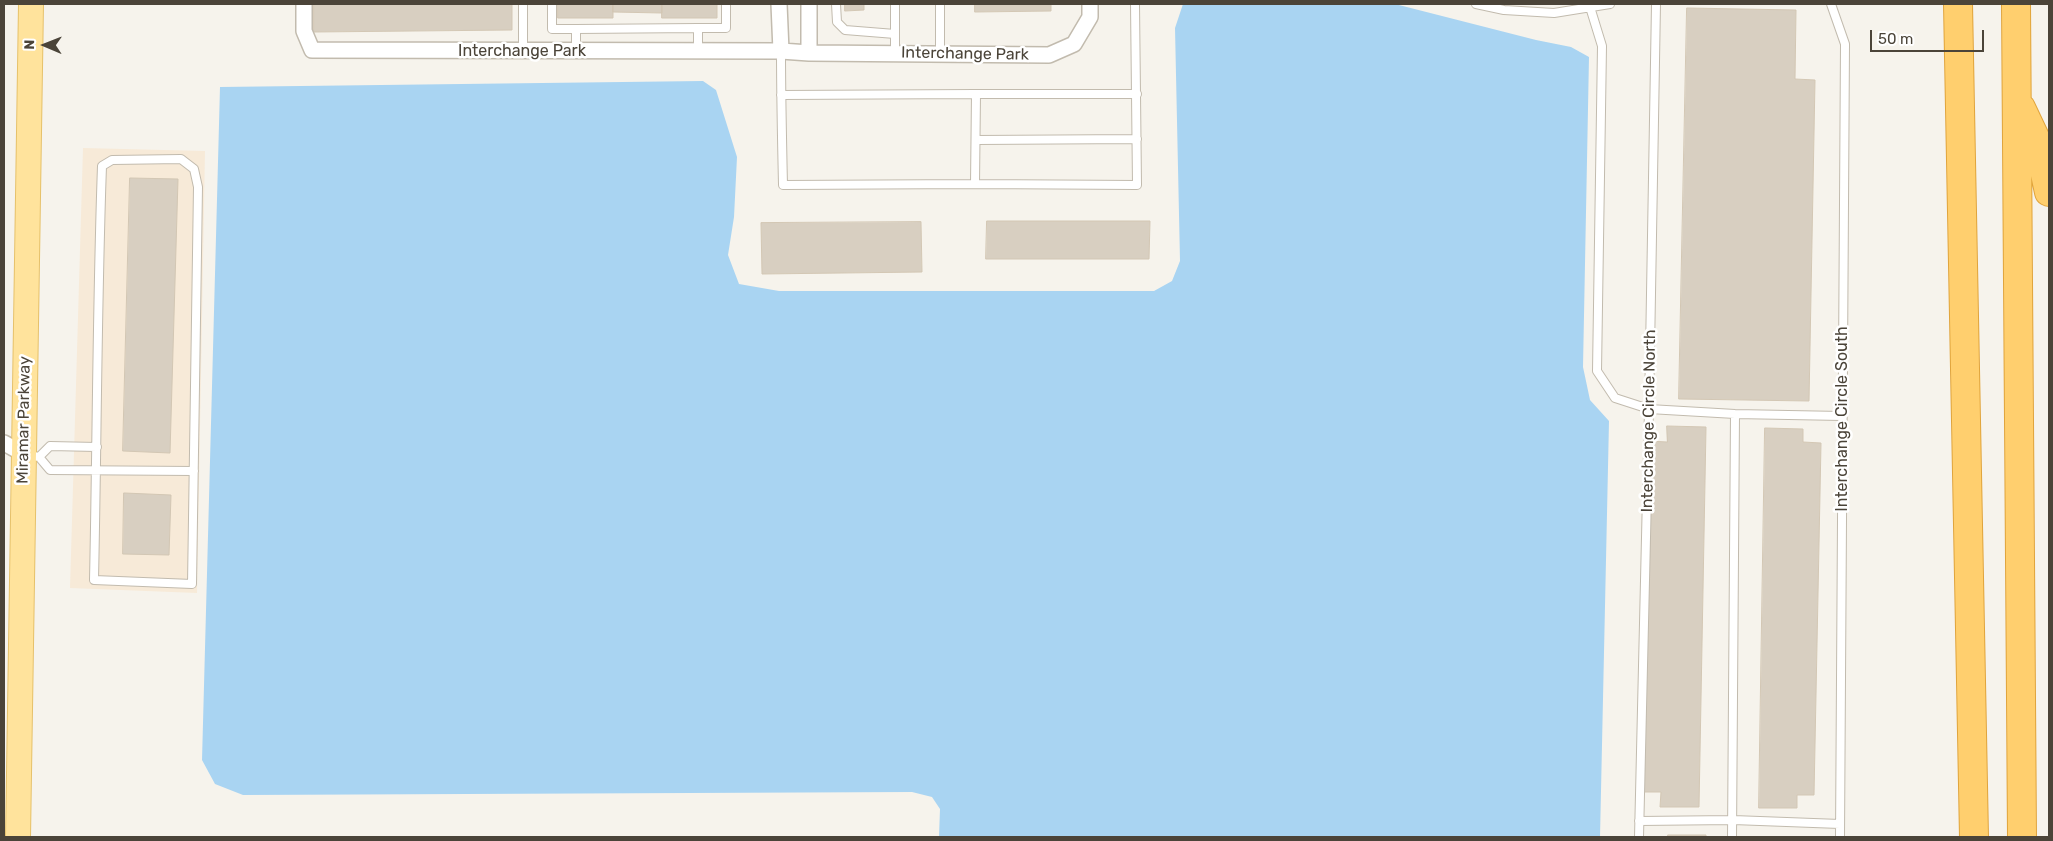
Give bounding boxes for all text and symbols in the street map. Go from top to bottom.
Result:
north arrow [20,20,70,70]
scale bar [1873,20,1987,52]
text: 50 m [1878,30,1913,48]
text: N [21,40,38,50]
street label: Interchange Park [458,41,586,61]
street label: Interchange Park [901,43,1029,65]
street label: Interchange Circle South [1832,326,1852,512]
street label: Interchange Circle North [1638,329,1660,513]
street label: Miramar Parkway [13,356,35,484]

